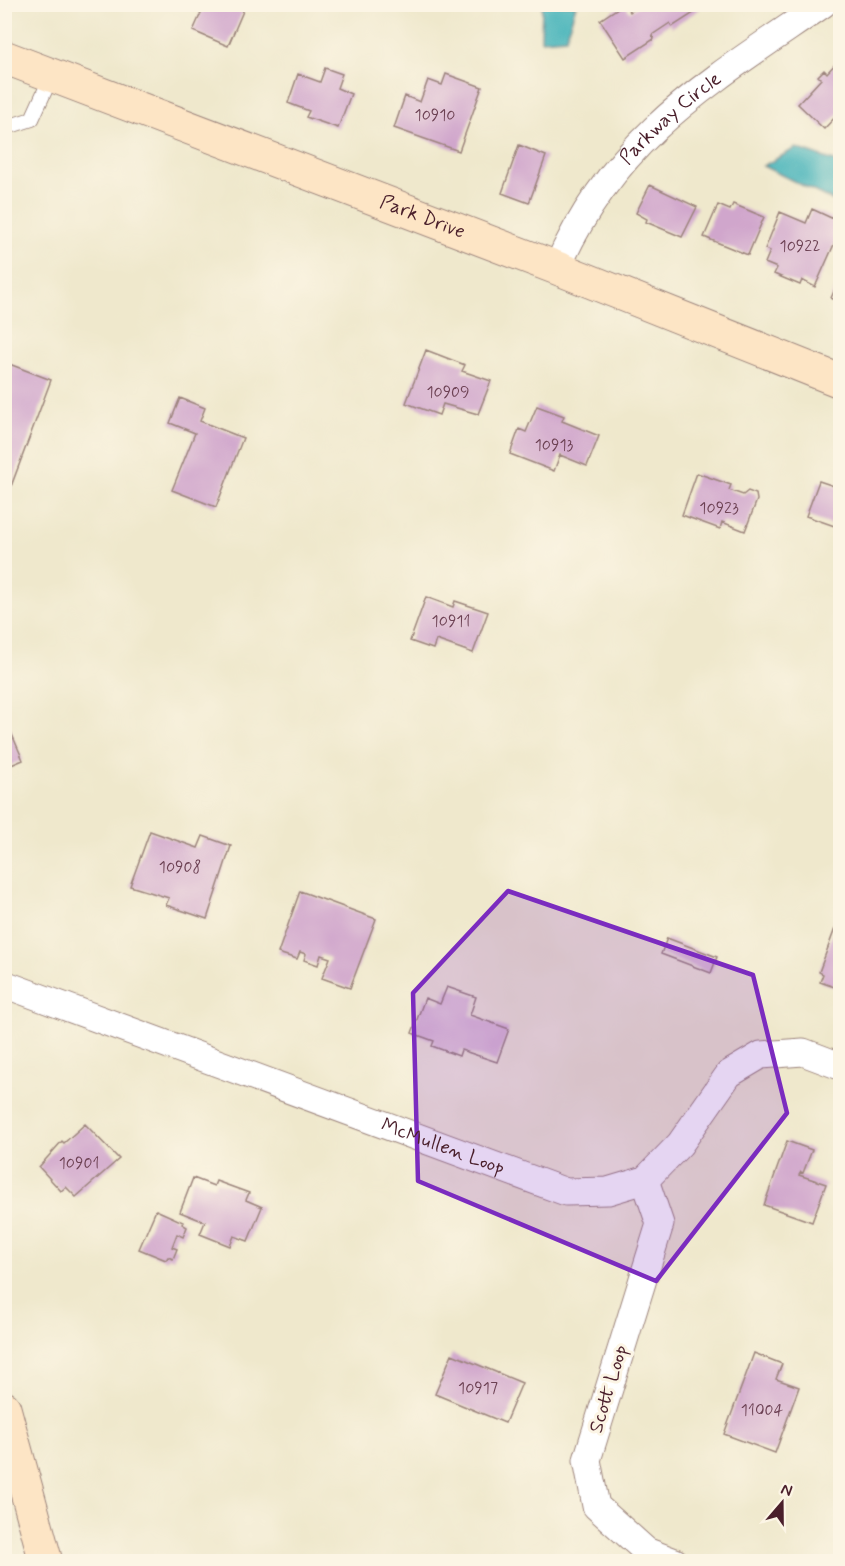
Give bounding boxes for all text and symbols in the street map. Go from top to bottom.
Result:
street label: Parkway Circle [613,65,727,171]
house number: 10910 [414,105,456,126]
street label: Park Drive [376,188,469,245]
house number: 10922 [779,236,821,257]
house number: 10909 [426,382,470,403]
house number: 10913 [535,435,574,456]
house number: 10923 [699,498,739,519]
house number: 10911 [432,611,470,632]
house number: 10908 [159,857,201,878]
street label: McMullen Loop [377,1111,509,1182]
house number: 10901 [59,1153,99,1174]
street label: Scott Loop [583,1342,635,1436]
house number: 10917 [458,1378,498,1399]
house number: 11004 [741,1400,783,1421]
north arrow [752,1473,812,1533]
text: N [778,1479,795,1502]

